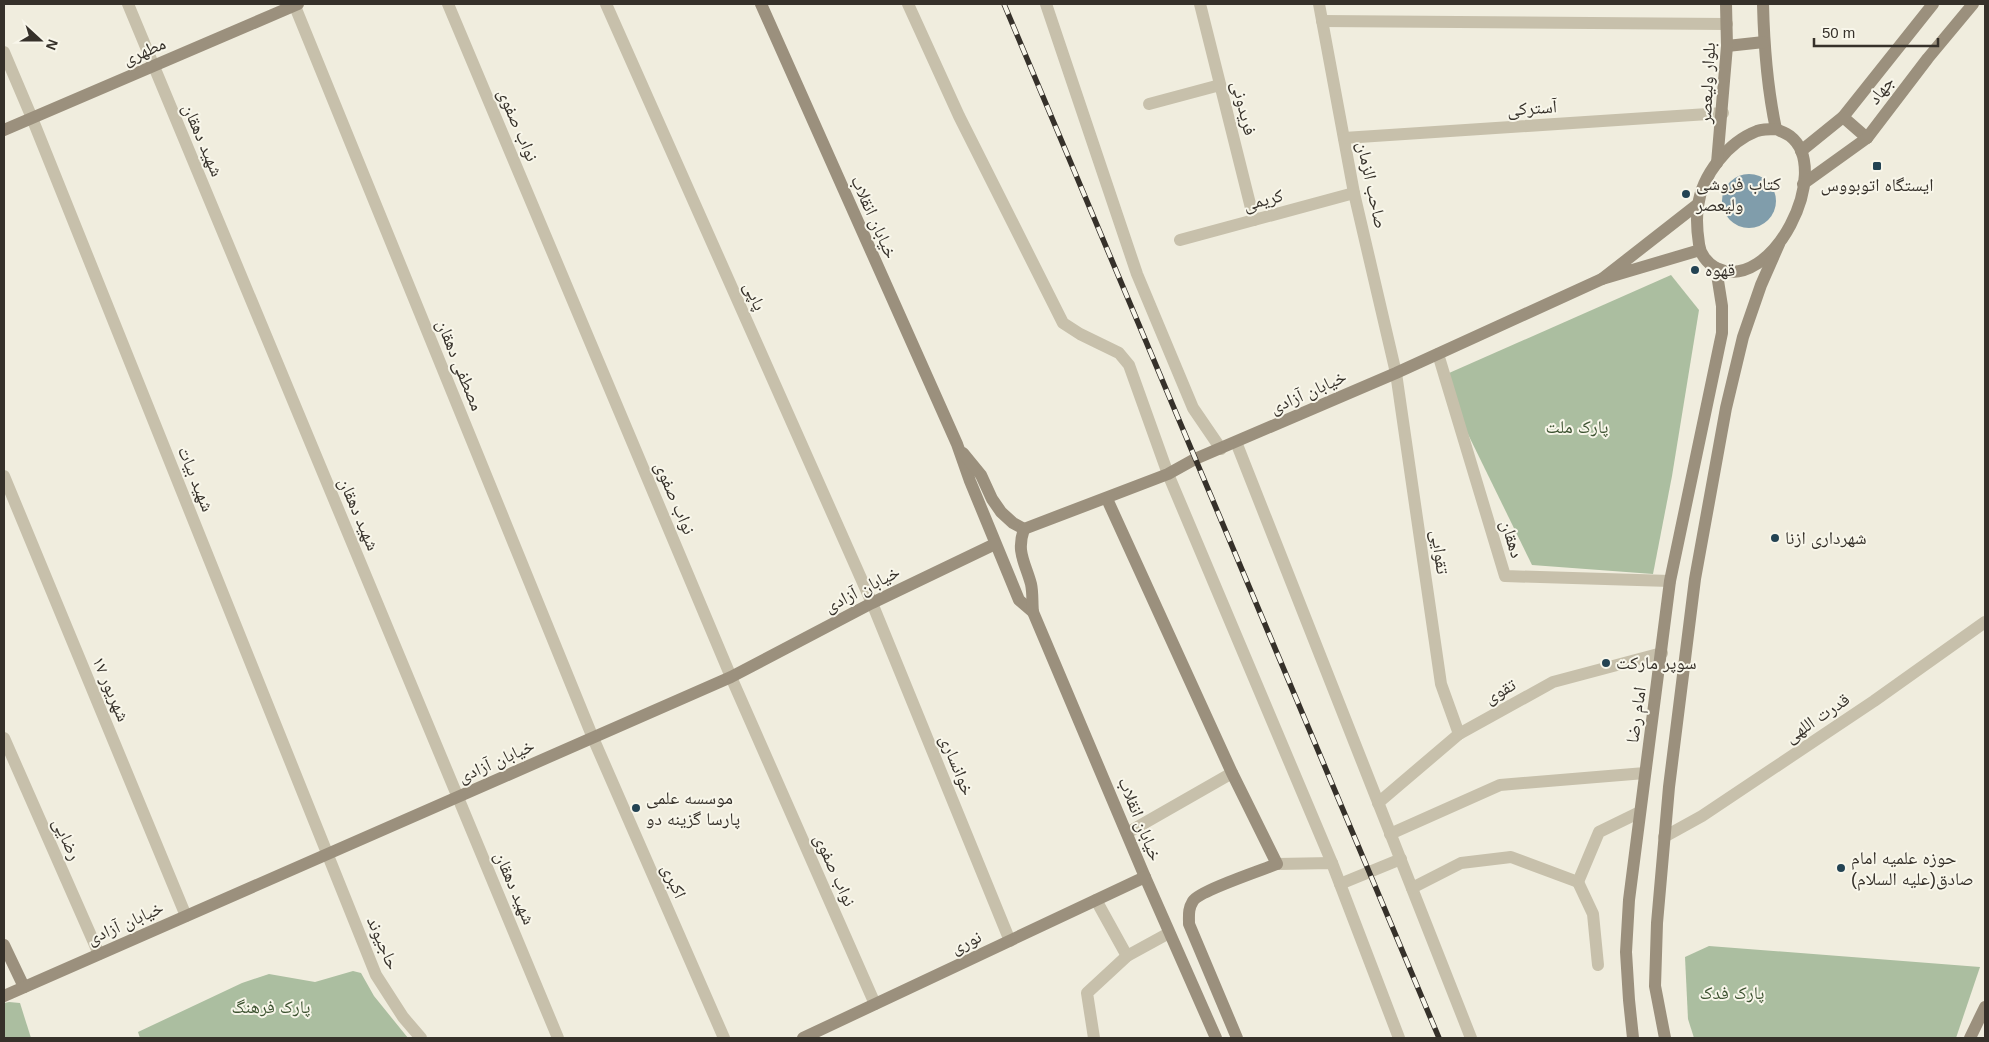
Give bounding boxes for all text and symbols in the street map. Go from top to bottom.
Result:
north arrow [15,15,65,65]
scale bar [1814,15,1938,47]
text: 50 m [1822,24,1855,41]
street label: مطهری [119,33,169,70]
text: N [43,37,61,52]
street label: بلوار ولیعصر [1695,42,1720,125]
street label: جهاد [1864,72,1898,108]
street label: فریدونی [1227,79,1260,137]
street label: نواب صفوی [493,86,542,165]
street label: آسترکی [1507,96,1558,121]
street label: شهید دهقان [178,100,227,180]
street label: صاحب الزمان [1352,140,1391,231]
marker: ایستگاه اتوبووس [1871,160,1883,172]
street label: خیابان انقلاب [846,172,901,262]
place label: کتاب فروشی ولیعصر [1695,174,1781,215]
place label: ایستگاه اتوبووس [1821,175,1933,196]
street label: کریمی [1241,185,1286,216]
marker: کتاب فروشی ولیعصر [1680,188,1692,200]
place label: قهوه [1705,260,1735,280]
marker: قهوه [1689,264,1701,276]
street label: پاپی [739,279,770,314]
street label: مصطفی دهقان [432,317,487,414]
street label: خیابان آزادی [1267,366,1350,419]
park label: پارک ملت [1546,417,1609,438]
street label: شهید بیات [173,443,218,515]
street label: نواب صفوی [650,459,699,538]
street label: شهید دهقان [334,474,383,554]
street label: دهقان [1496,518,1527,561]
place label: شهرداری ازنا [1785,528,1867,549]
street label: تقوایی [1426,529,1453,576]
marker: شهرداری ازنا [1769,532,1781,544]
street label: خیابان آزادی [821,562,903,617]
street label: ۱۷ شهریور [88,653,134,725]
place label: سوپر مارکت [1616,653,1697,674]
marker: سوپر مارکت [1600,657,1612,669]
street label: تقوی [1481,674,1520,709]
street label: امام رضا [1622,686,1652,745]
street label: قدرت اللهی [1781,689,1854,748]
street label: خوانساری [935,732,978,799]
street label: خیابان آزادی [455,735,538,788]
street label: خیابان انقلاب [1113,774,1166,864]
place label: موسسه علمی پارسا گزینه دو [646,788,740,830]
marker: موسسه علمی پارسا گزینه دو [630,802,642,814]
street label: رضایی [48,815,85,864]
street label: نواب صفوی [809,831,860,910]
street label: شهید دهقان [490,848,539,928]
place label: حوزه علمیه امام صادق(علیه السلام) [1851,848,1974,891]
street label: اکبری [657,861,690,902]
marker: حوزه علمیه امام صادق(علیه السلام) [1835,862,1847,874]
street label: خیابان آزادی [84,897,167,950]
street label: حاجیوند [363,913,403,973]
street label: نوری [948,926,985,959]
park label: پارک فدک [1700,983,1764,1004]
park label: پارک فرهنگ [232,997,310,1018]

